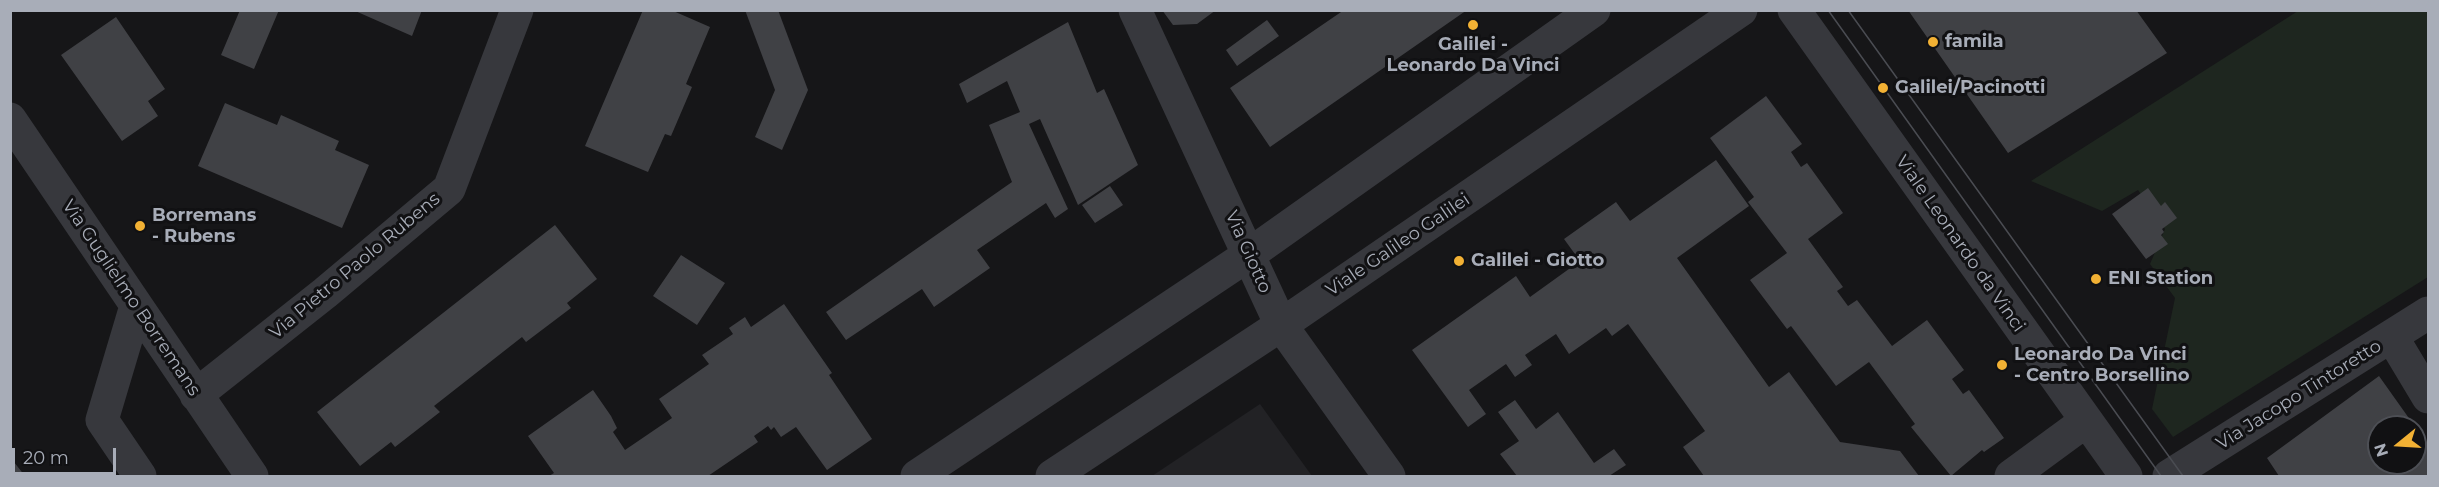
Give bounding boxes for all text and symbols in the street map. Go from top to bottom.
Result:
marker: Galilei - Leonardo Da Vinci [1466,18,1480,32]
place label: famila [1945,31,2004,53]
place label: Galilei - Leonardo Da Vinci [1387,34,1559,76]
marker: famila [1926,35,1940,49]
place label: Galilei/Pacinotti [1895,77,2045,99]
marker: Galilei/Pacinotti [1876,81,1890,95]
street label: Viale Leonardo da Vinci [1891,152,2029,336]
street label: Via Pietro Paolo Rubens [265,188,445,344]
street label: Viale Galileo Galilei [1322,189,1474,301]
street label: Via Guglielmo Borremans [57,196,205,400]
place label: Borremans - Rubens [152,205,256,248]
street label: Via Giotto [1220,208,1276,296]
marker: Borremans - Rubens [133,219,147,233]
place label: Galilei - Giotto [1471,250,1604,272]
marker: Galilei - Giotto [1452,254,1466,268]
place label: ENI Station [2108,268,2213,290]
marker: ENI Station [2089,272,2103,286]
street label: Via Jacopo Tintoretto [2213,335,2385,455]
place label: Leonardo Da Vinci - Centro Borsellino [2014,344,2190,386]
marker: Leonardo Da Vinci - Centro Borsellino [1995,358,2009,372]
north arrow [2367,415,2427,475]
scale bar [15,436,118,474]
text: N [2370,441,2392,459]
text: 20 m [23,447,69,469]

